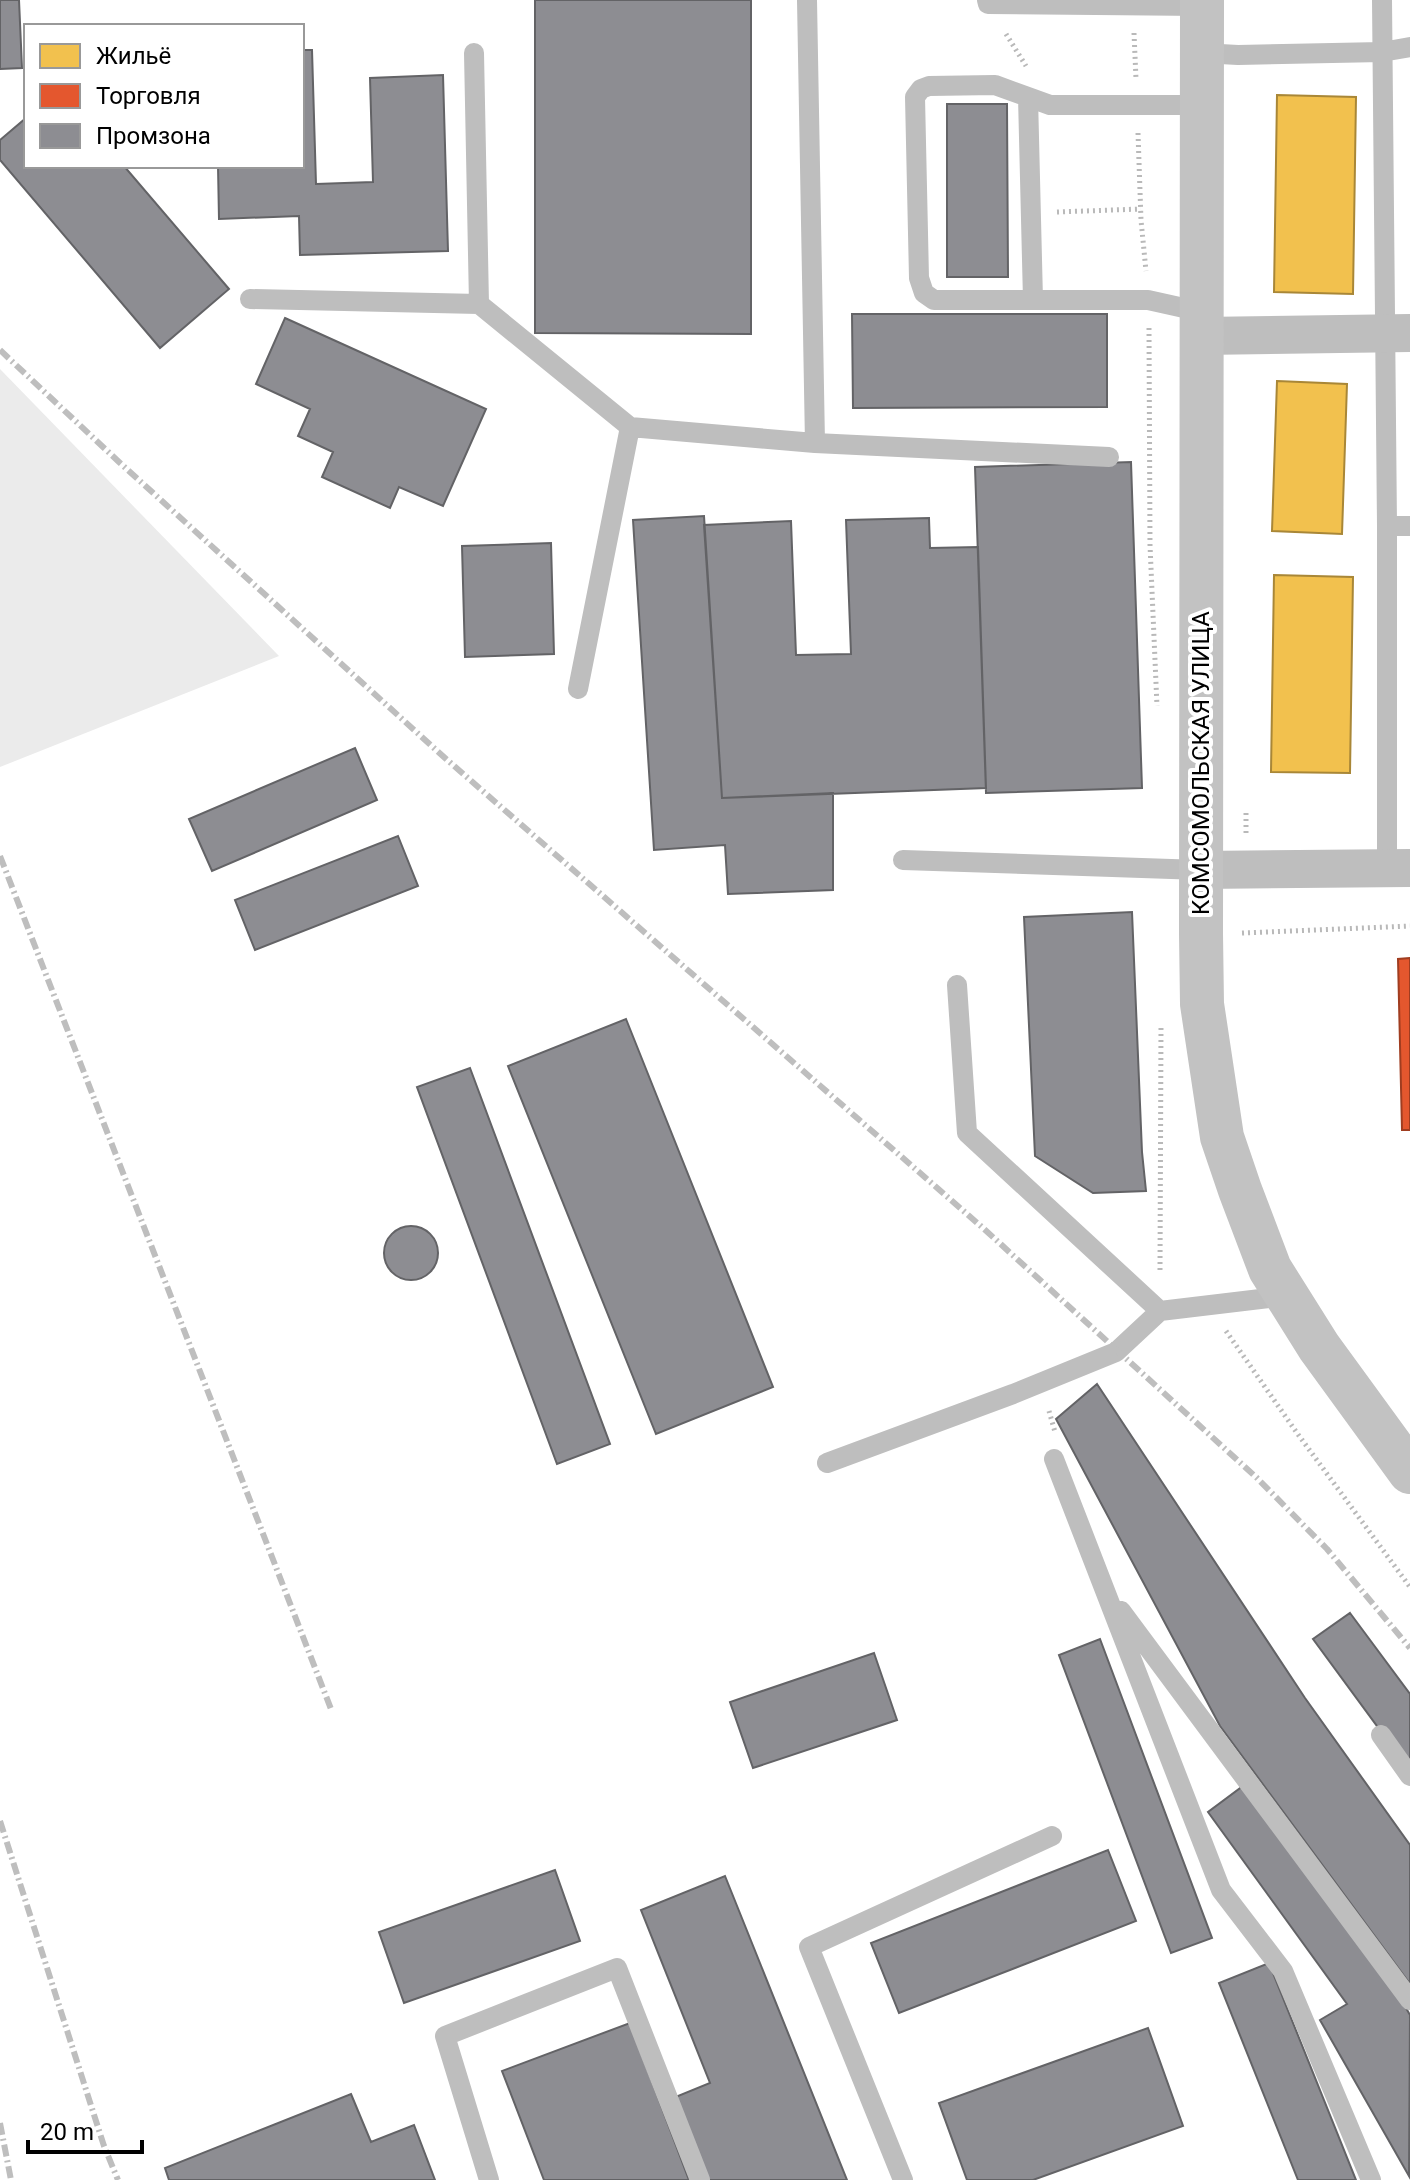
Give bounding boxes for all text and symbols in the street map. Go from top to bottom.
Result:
legend [24,24,304,168]
text: Жильё [96,42,171,70]
text: Торговля [96,82,201,110]
text: Промзона [96,122,211,150]
street label: КОМСОМОЛЬСКАЯ УЛИЦА [1187,611,1215,915]
scale bar [28,2104,142,2154]
text: 20 m [40,2118,94,2146]

